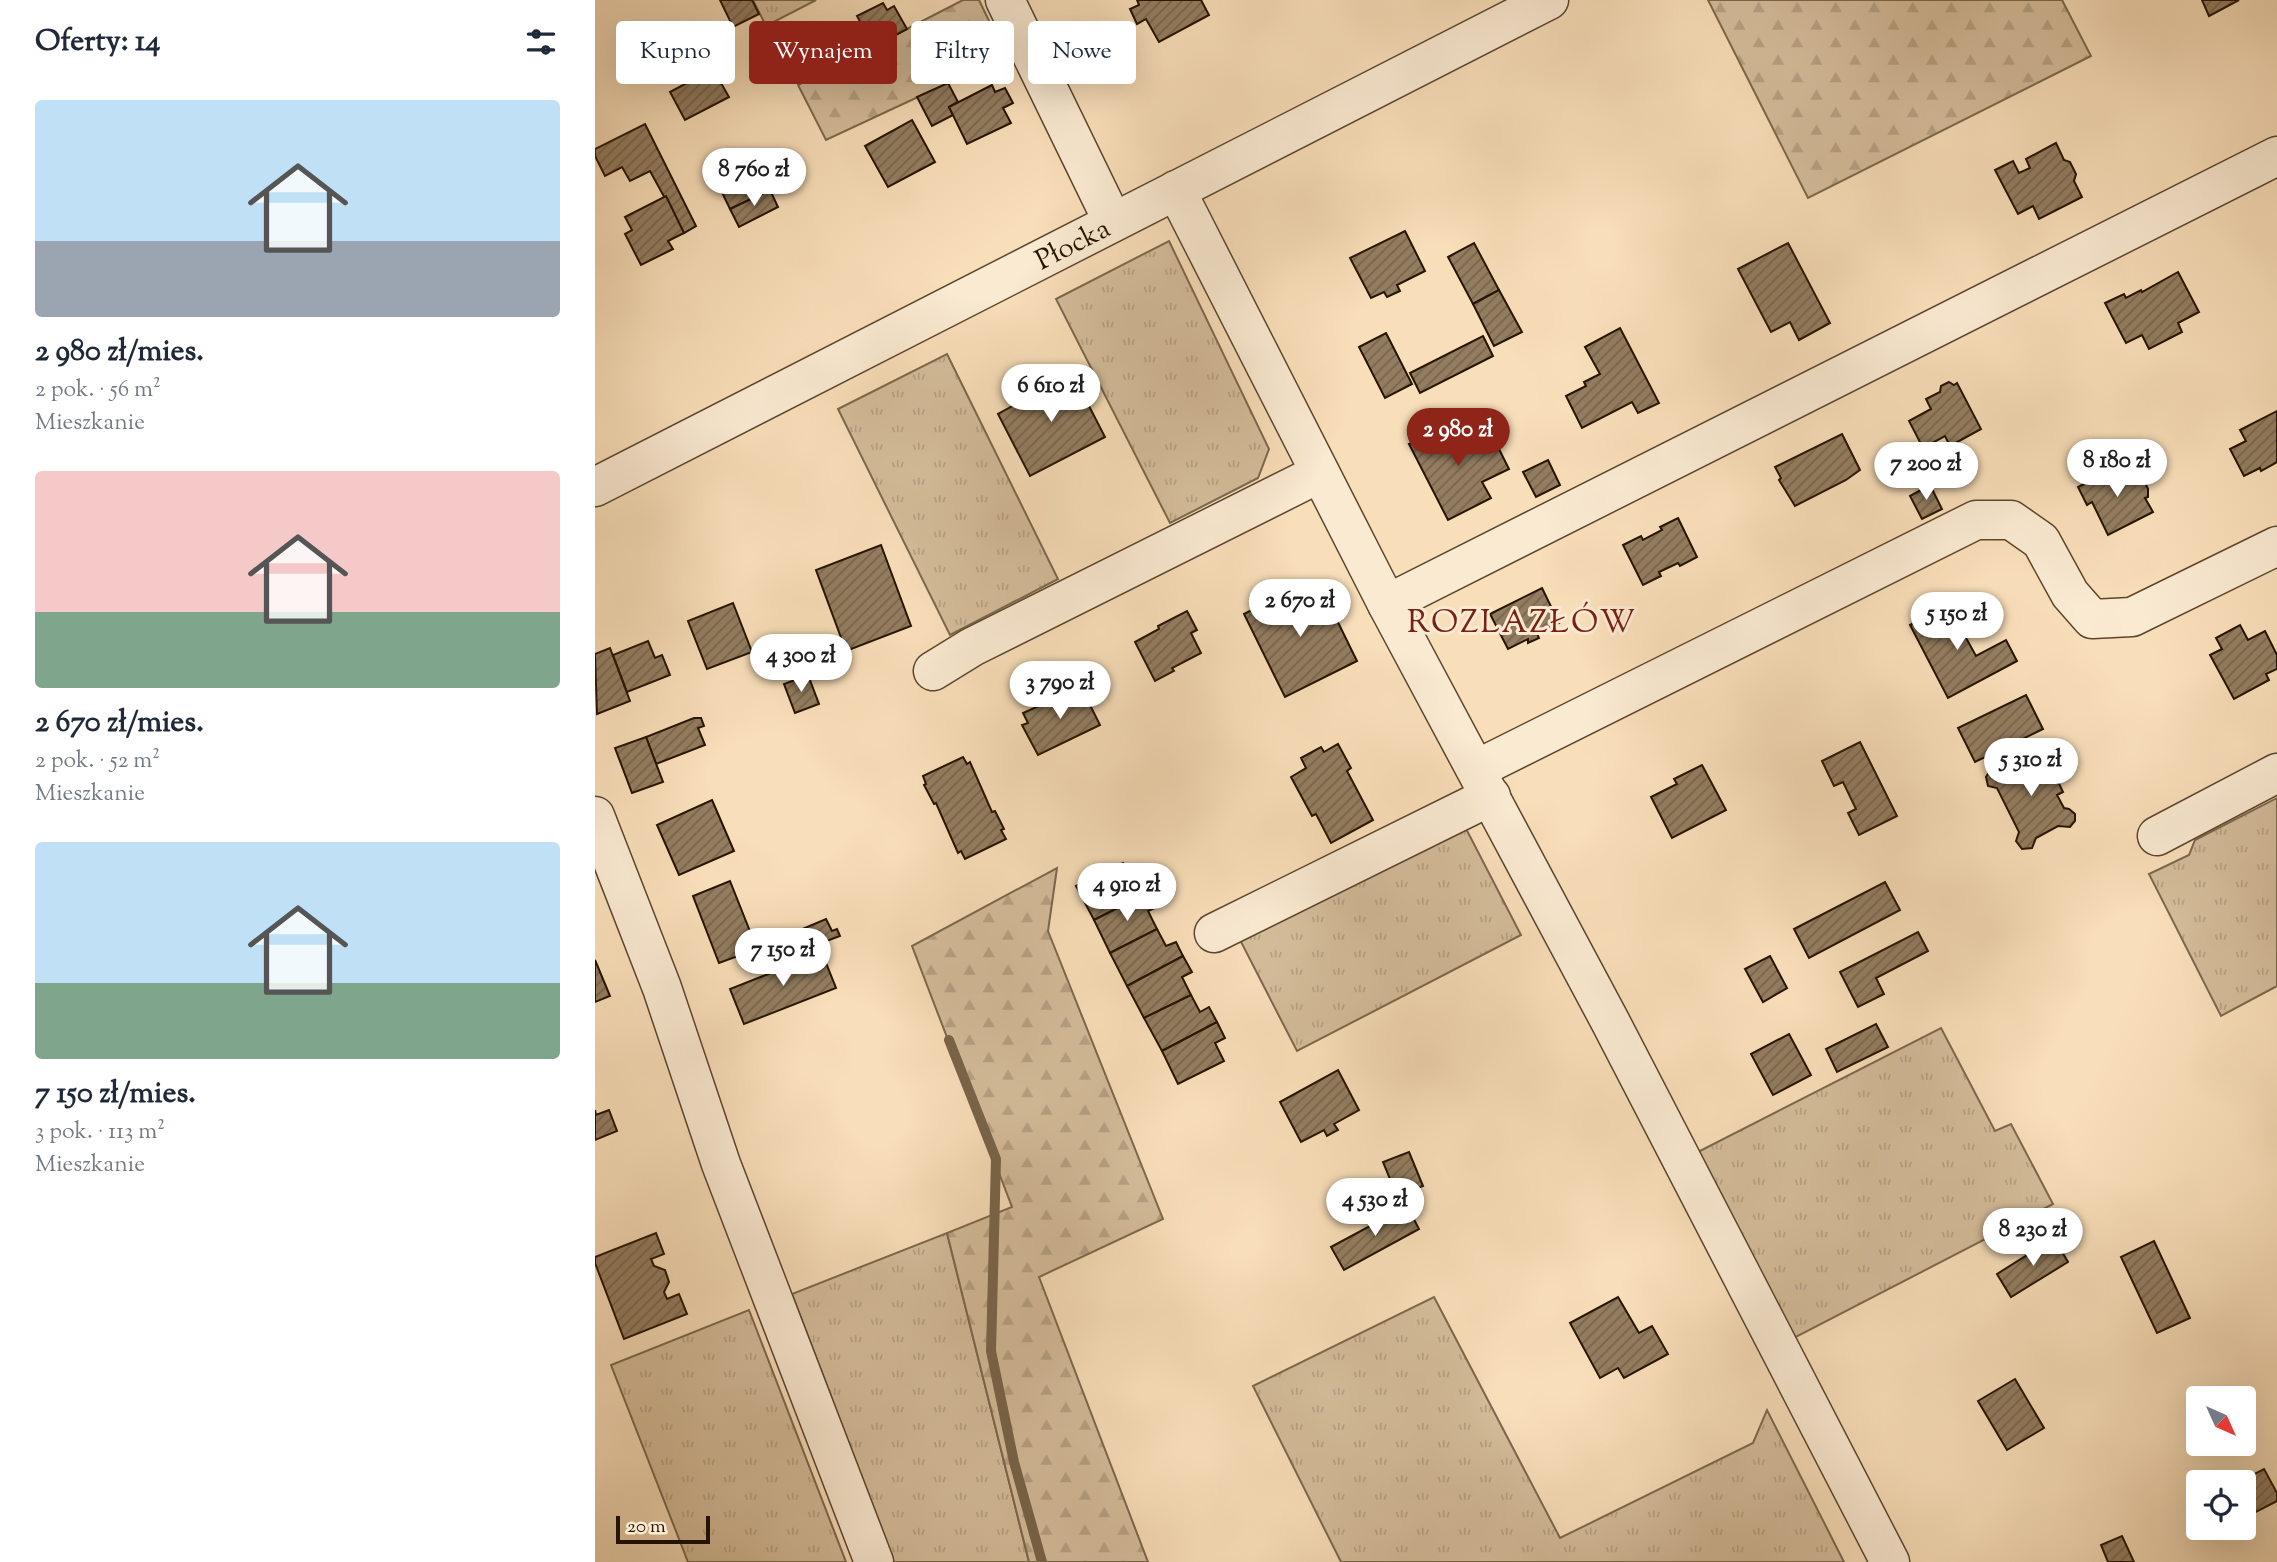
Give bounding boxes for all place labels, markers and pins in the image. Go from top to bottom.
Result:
pin: 8 760 zł [682,148,826,208]
pin: 6 610 zł [979,364,1123,424]
pin: 2 980 zł [1386,408,1530,468]
pin: 8 180 zł [2045,440,2189,499]
pin: 7 200 zł [1854,442,1998,502]
pin: 2 670 zł [1228,580,1372,639]
pin: 5 150 zł [1885,592,2029,652]
pin: 4 300 zł [729,634,873,694]
pin: 3 790 zł [988,662,1132,721]
pin: 5 310 zł [1959,738,2103,798]
pin: 4 910 zł [1055,864,1199,923]
pin: 7 150 zł [711,928,855,988]
pin: 4 530 zł [1303,1178,1447,1238]
pin: 8 230 zł [1961,1208,2105,1268]

